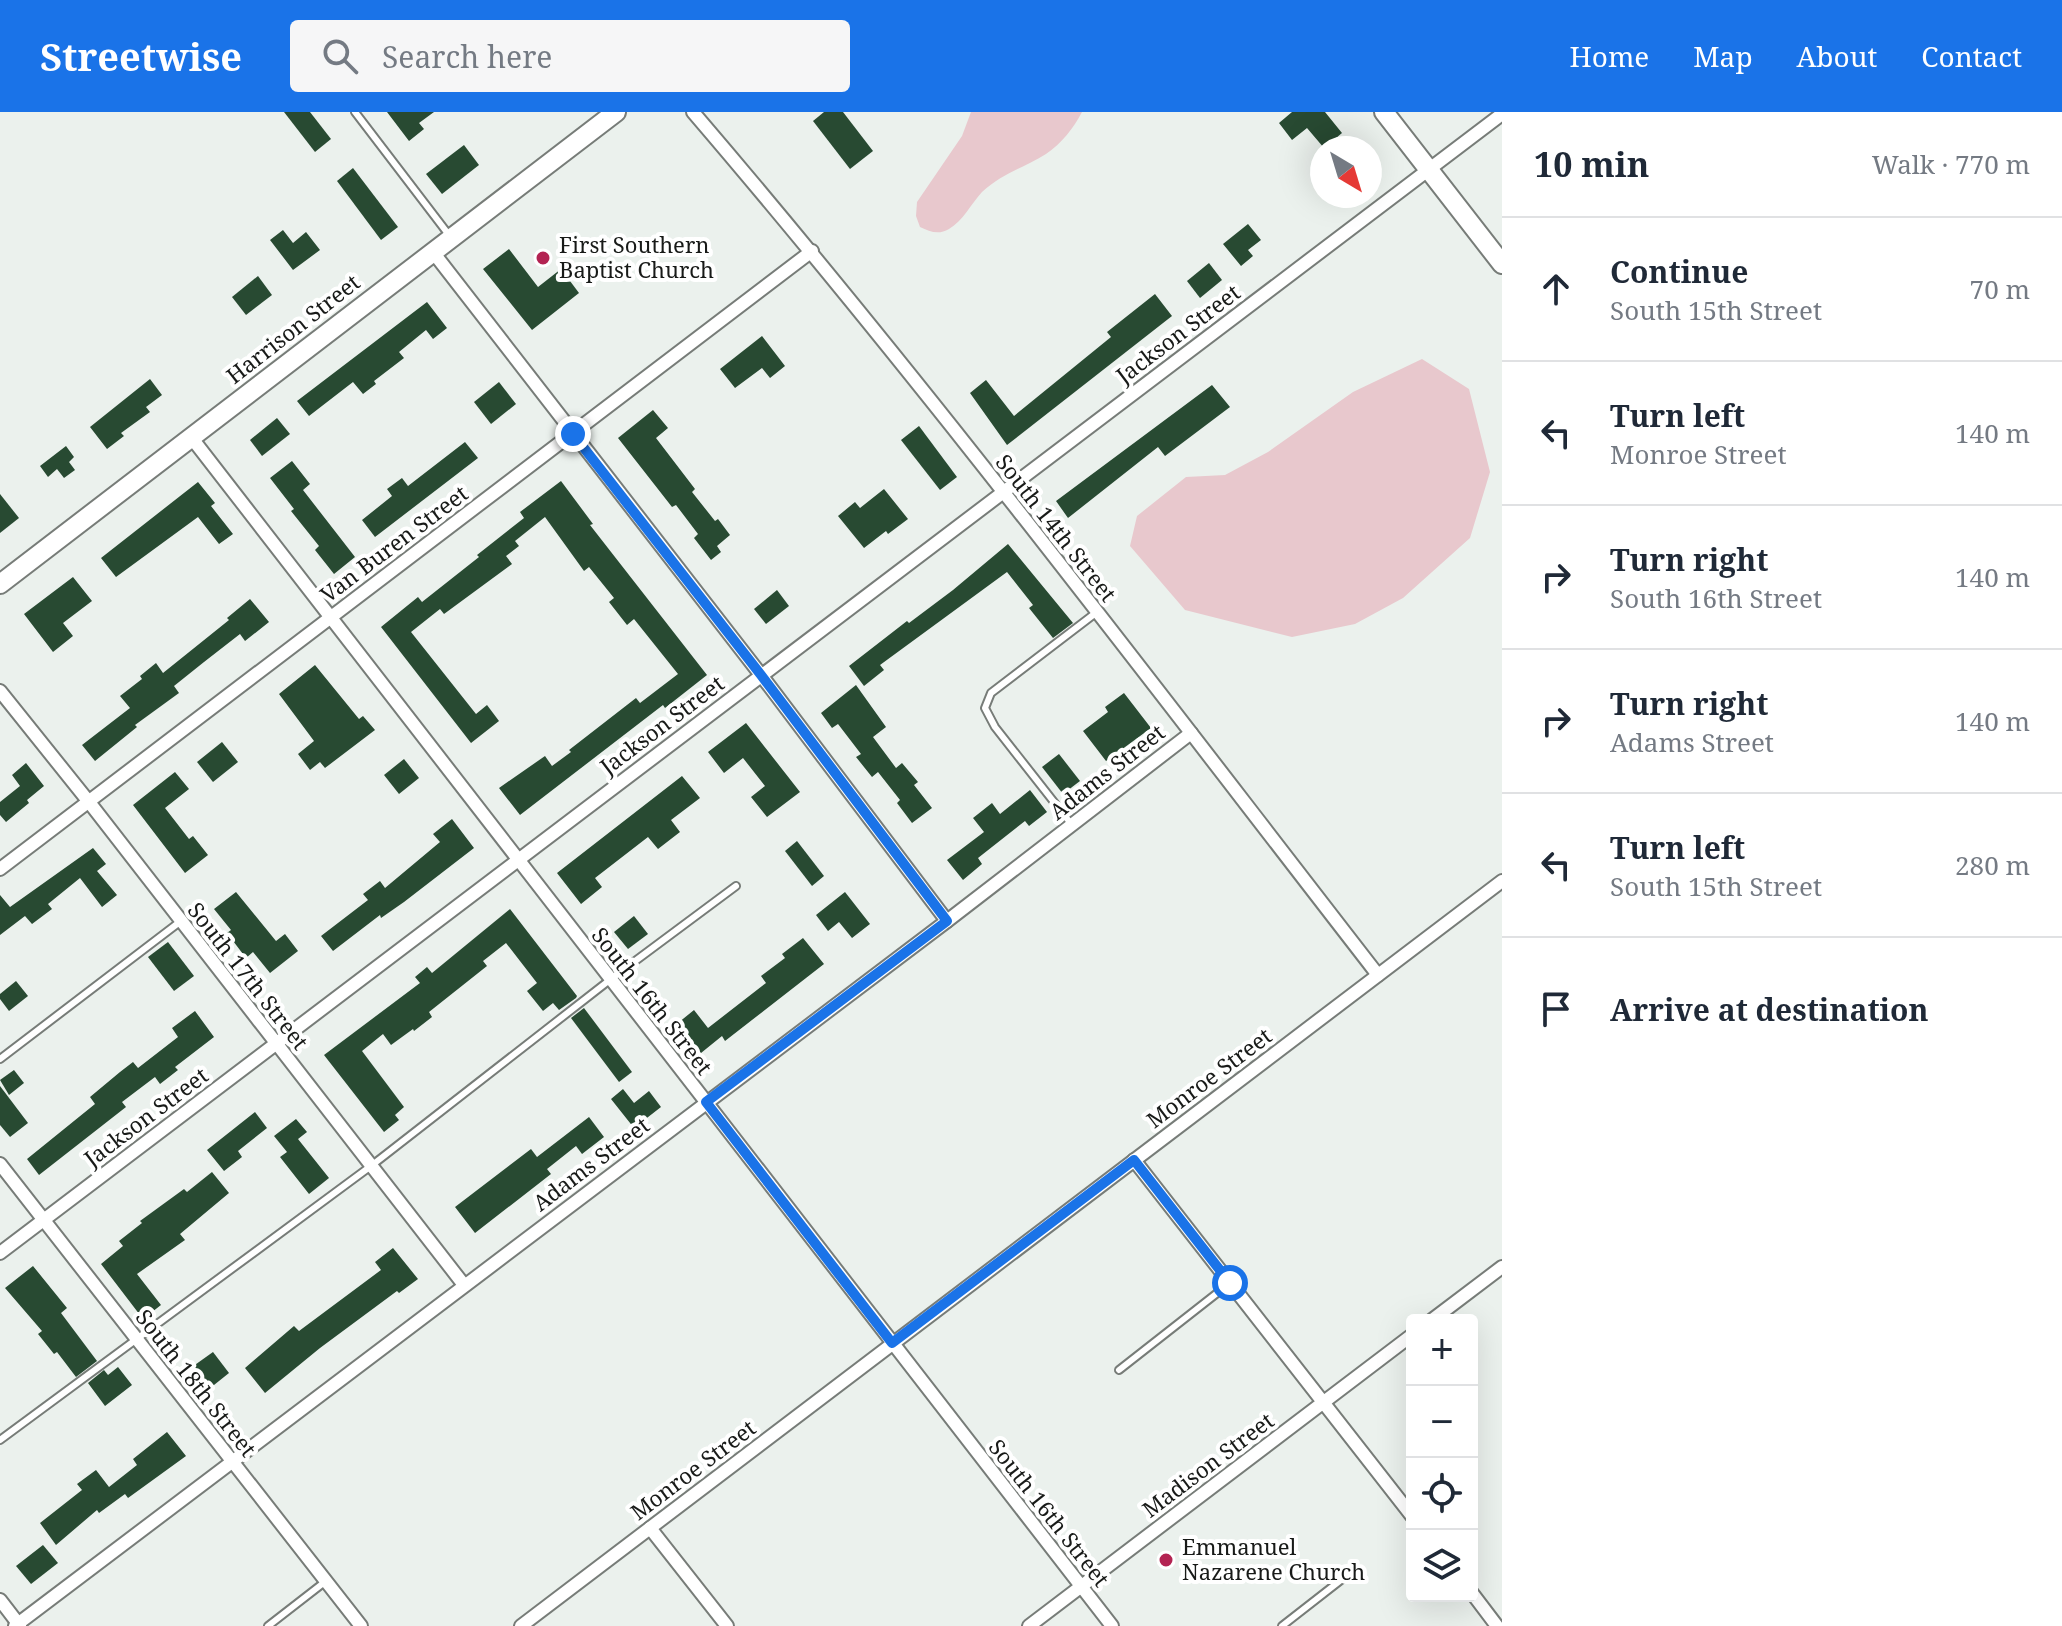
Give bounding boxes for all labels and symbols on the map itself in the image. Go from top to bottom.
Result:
north arrow [1310,136,1382,208]
place label: First Southern Baptist Church [559,229,714,284]
marker: First Southern Baptist Church [534,249,552,267]
street label: Harrison Street [220,267,365,390]
street label: Jackson Street [1109,277,1246,390]
route end [555,416,591,452]
street label: South 14th Street [990,447,1124,608]
street label: Van Buren Street [313,478,474,609]
street label: Jackson Street [593,668,730,781]
street label: Adams Street [1042,717,1170,826]
street label: South 17th Street [182,895,316,1056]
street label: South 16th Street [586,920,720,1081]
street label: Monroe Street [1140,1020,1277,1134]
street label: Jackson Street [77,1060,214,1173]
street label: Adams Street [526,1109,655,1217]
route start [1212,1265,1248,1301]
street label: South 18th Street [130,1302,264,1463]
street label: Madison Street [1135,1405,1279,1524]
street label: Monroe Street [624,1412,761,1526]
street label: South 16th Street [983,1432,1117,1593]
place label: Emmanuel Nazarene Church [1182,1531,1365,1586]
marker: Emmanuel Nazarene Church [1157,1551,1175,1569]

